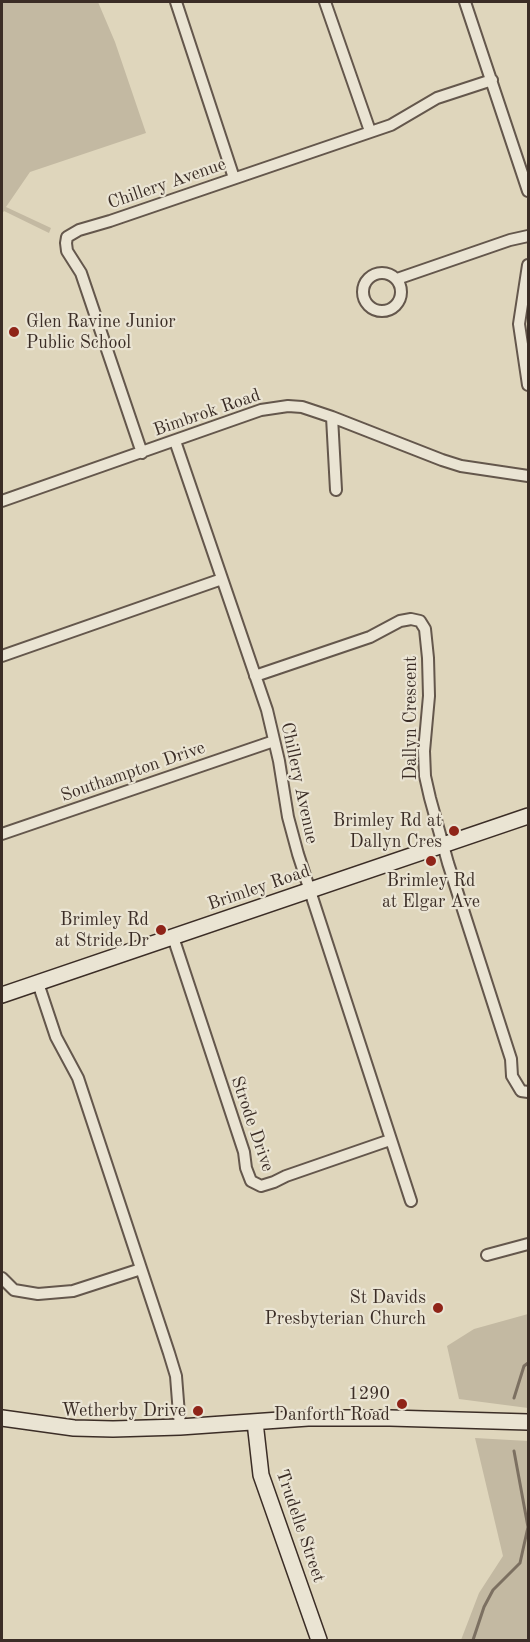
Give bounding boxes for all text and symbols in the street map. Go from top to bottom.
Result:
street label: Chillery Avenue [105,154,229,214]
place label: Glen Ravine Junior Public School [26,311,176,354]
marker: Glen Ravine Junior Public School [7,325,21,339]
street label: Bimbrok Road [151,385,263,441]
street label: Dallyn Crescent [400,656,422,780]
street label: Chillery Avenue [276,720,322,846]
street label: Southampton Drive [58,737,208,807]
place label: Brimley Rd at Dallyn Cres [333,810,442,852]
marker: Brimley Rd at Dallyn Cres [447,824,461,838]
marker: Brimley Rd at Elgar Ave [424,854,438,868]
street label: Brimley Road [205,860,313,916]
place label: Brimley Rd at Elgar Ave [382,870,480,912]
place label: Brimley Rd at Stride Dr [55,909,149,952]
marker: Brimley Rd at Stride Dr [154,923,168,937]
street label: Strode Drive [226,1073,278,1175]
place label: St Davids Presbyterian Church [265,1287,426,1330]
marker: St Davids Presbyterian Church [431,1301,445,1315]
place label: 1290 Danforth Road [274,1383,390,1426]
marker: 1290 Danforth Road [395,1397,409,1411]
place label: Wetherby Drive [61,1400,186,1422]
marker: Wetherby Drive [191,1404,205,1418]
street label: Trudelle Street [271,1467,329,1585]

